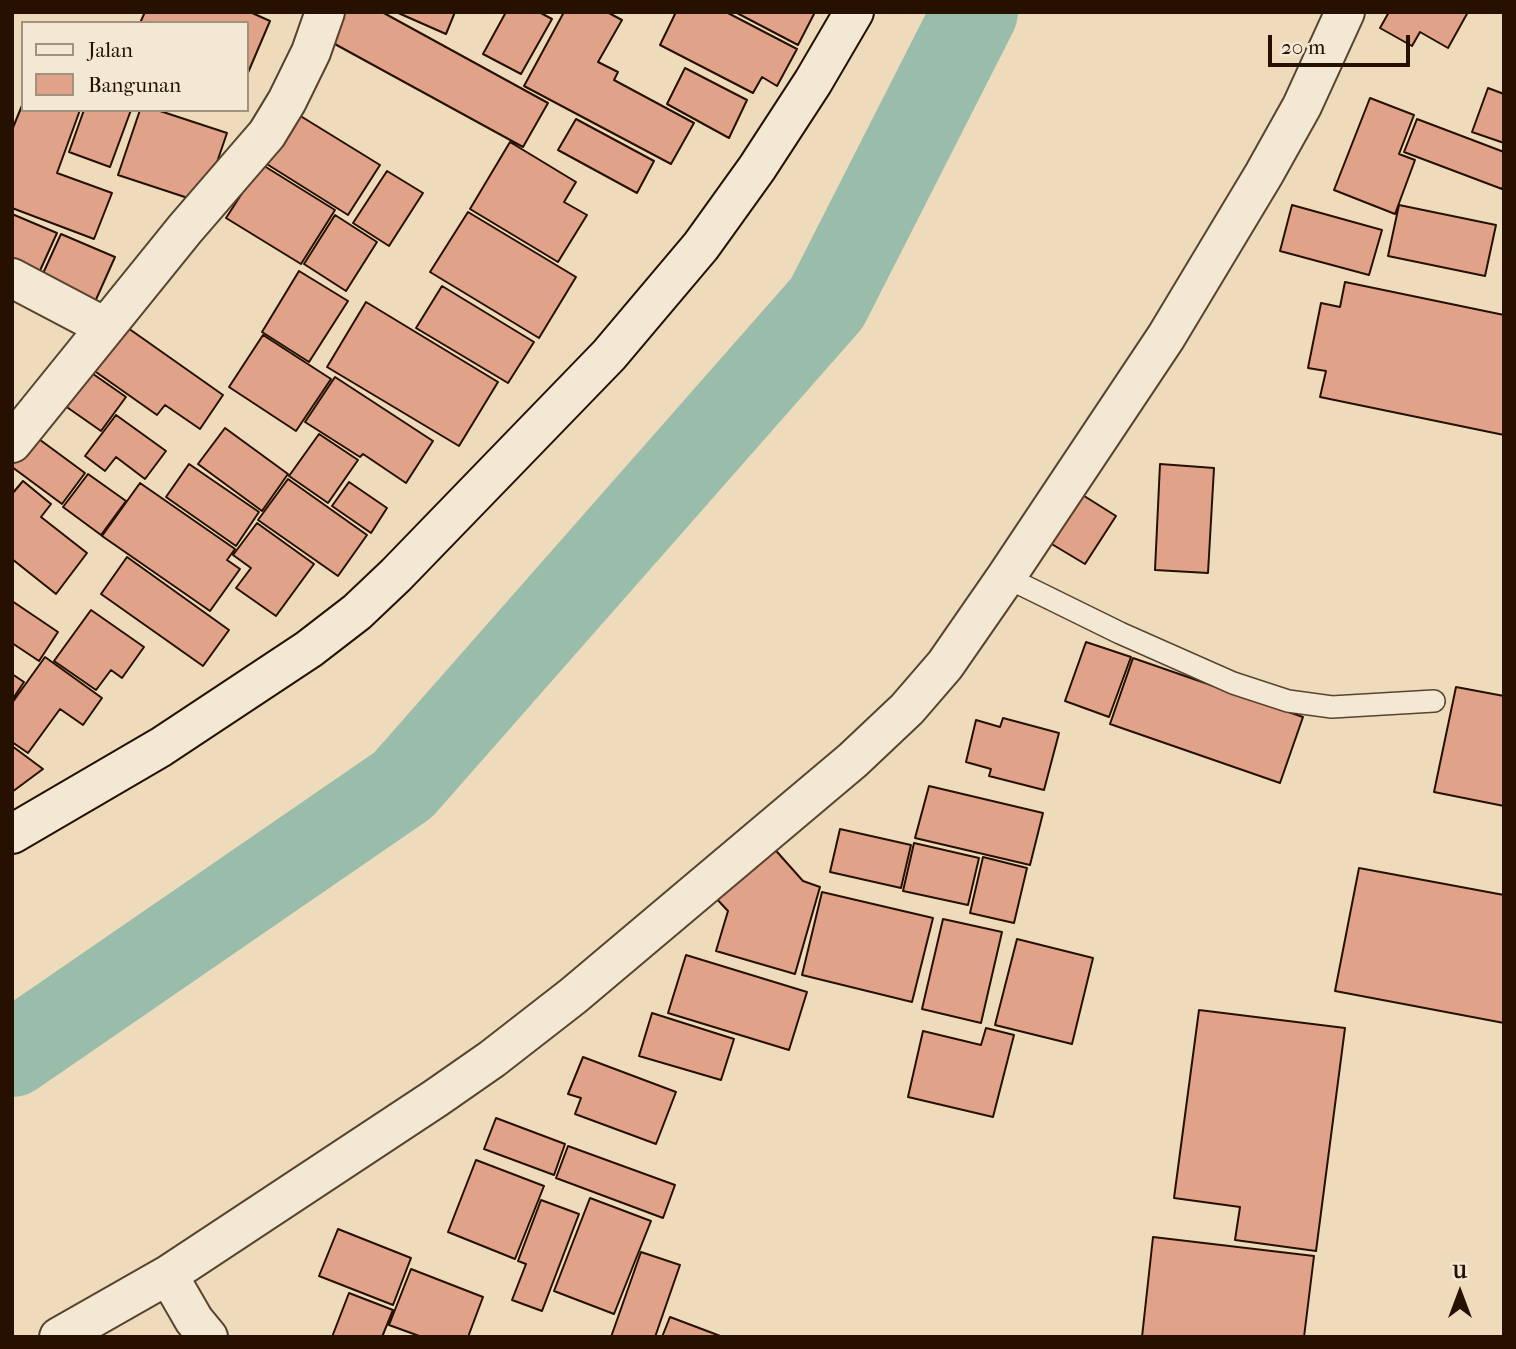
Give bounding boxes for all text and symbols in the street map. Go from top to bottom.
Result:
legend [21,21,248,112]
scale bar [1271,21,1413,65]
text: 20 m [1281,35,1325,59]
text: Jalan [88,38,133,62]
text: Bangunan [88,73,181,97]
north arrow [1425,1258,1495,1328]
text: U [1453,1261,1467,1283]

